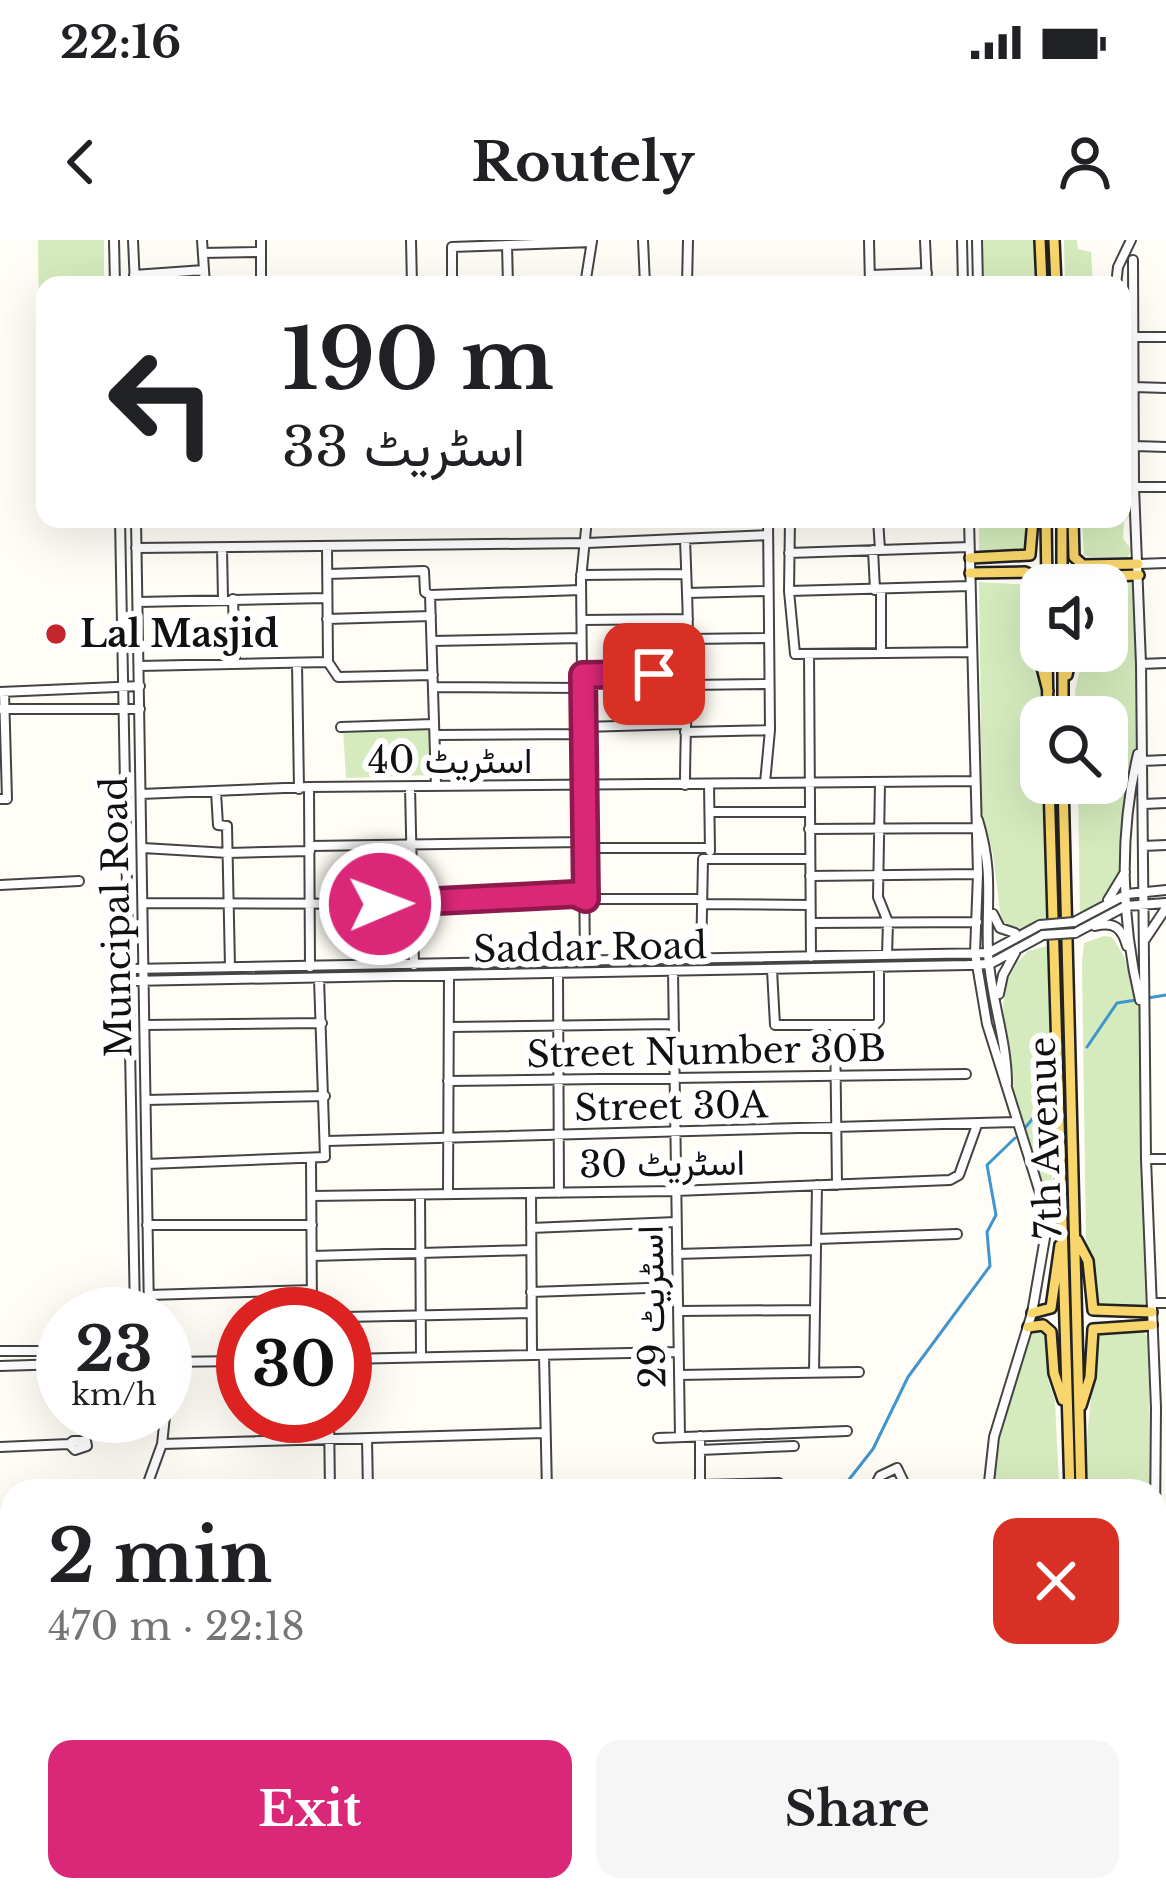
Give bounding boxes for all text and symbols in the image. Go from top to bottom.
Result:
text: 22:16 [60,14,181,70]
icon: back [48,129,114,195]
text: Routely [472,129,694,196]
icon: person [1052,129,1118,195]
text: 190 m [282,308,554,412]
icon: left [84,324,240,480]
text: اسٹریٹ 33 [282,414,525,481]
map controls [1020,564,1128,804]
button: sound [1020,564,1128,672]
place label: Lal Masjid [80,612,279,657]
marker: Lal Masjid [43,621,69,647]
pin [603,623,705,725]
icon: arrive [621,641,687,707]
button: search [1020,696,1128,804]
street label: اسٹریٹ 40 [368,738,532,783]
street label: Muncipal Road [92,776,141,1058]
position arrow [317,841,443,967]
street label: Saddar Road [473,923,707,972]
street label: Street Number 30B [526,1026,886,1077]
street label: 7th Avenue [1019,1036,1072,1240]
street label: Street 30A [574,1082,769,1131]
street label: اسٹریٹ 30 [579,1140,745,1187]
street label: اسٹریٹ 29 [628,1225,675,1389]
speed limit sign: 30 [216,1287,372,1443]
text: 23 [75,1313,153,1387]
text: km/h [71,1376,157,1413]
text: 2 min [48,1512,272,1601]
button: close [993,1518,1119,1644]
text: 470 m · 22:18 [48,1602,305,1651]
button: Exit [48,1740,572,1878]
button: Share [596,1740,1119,1878]

